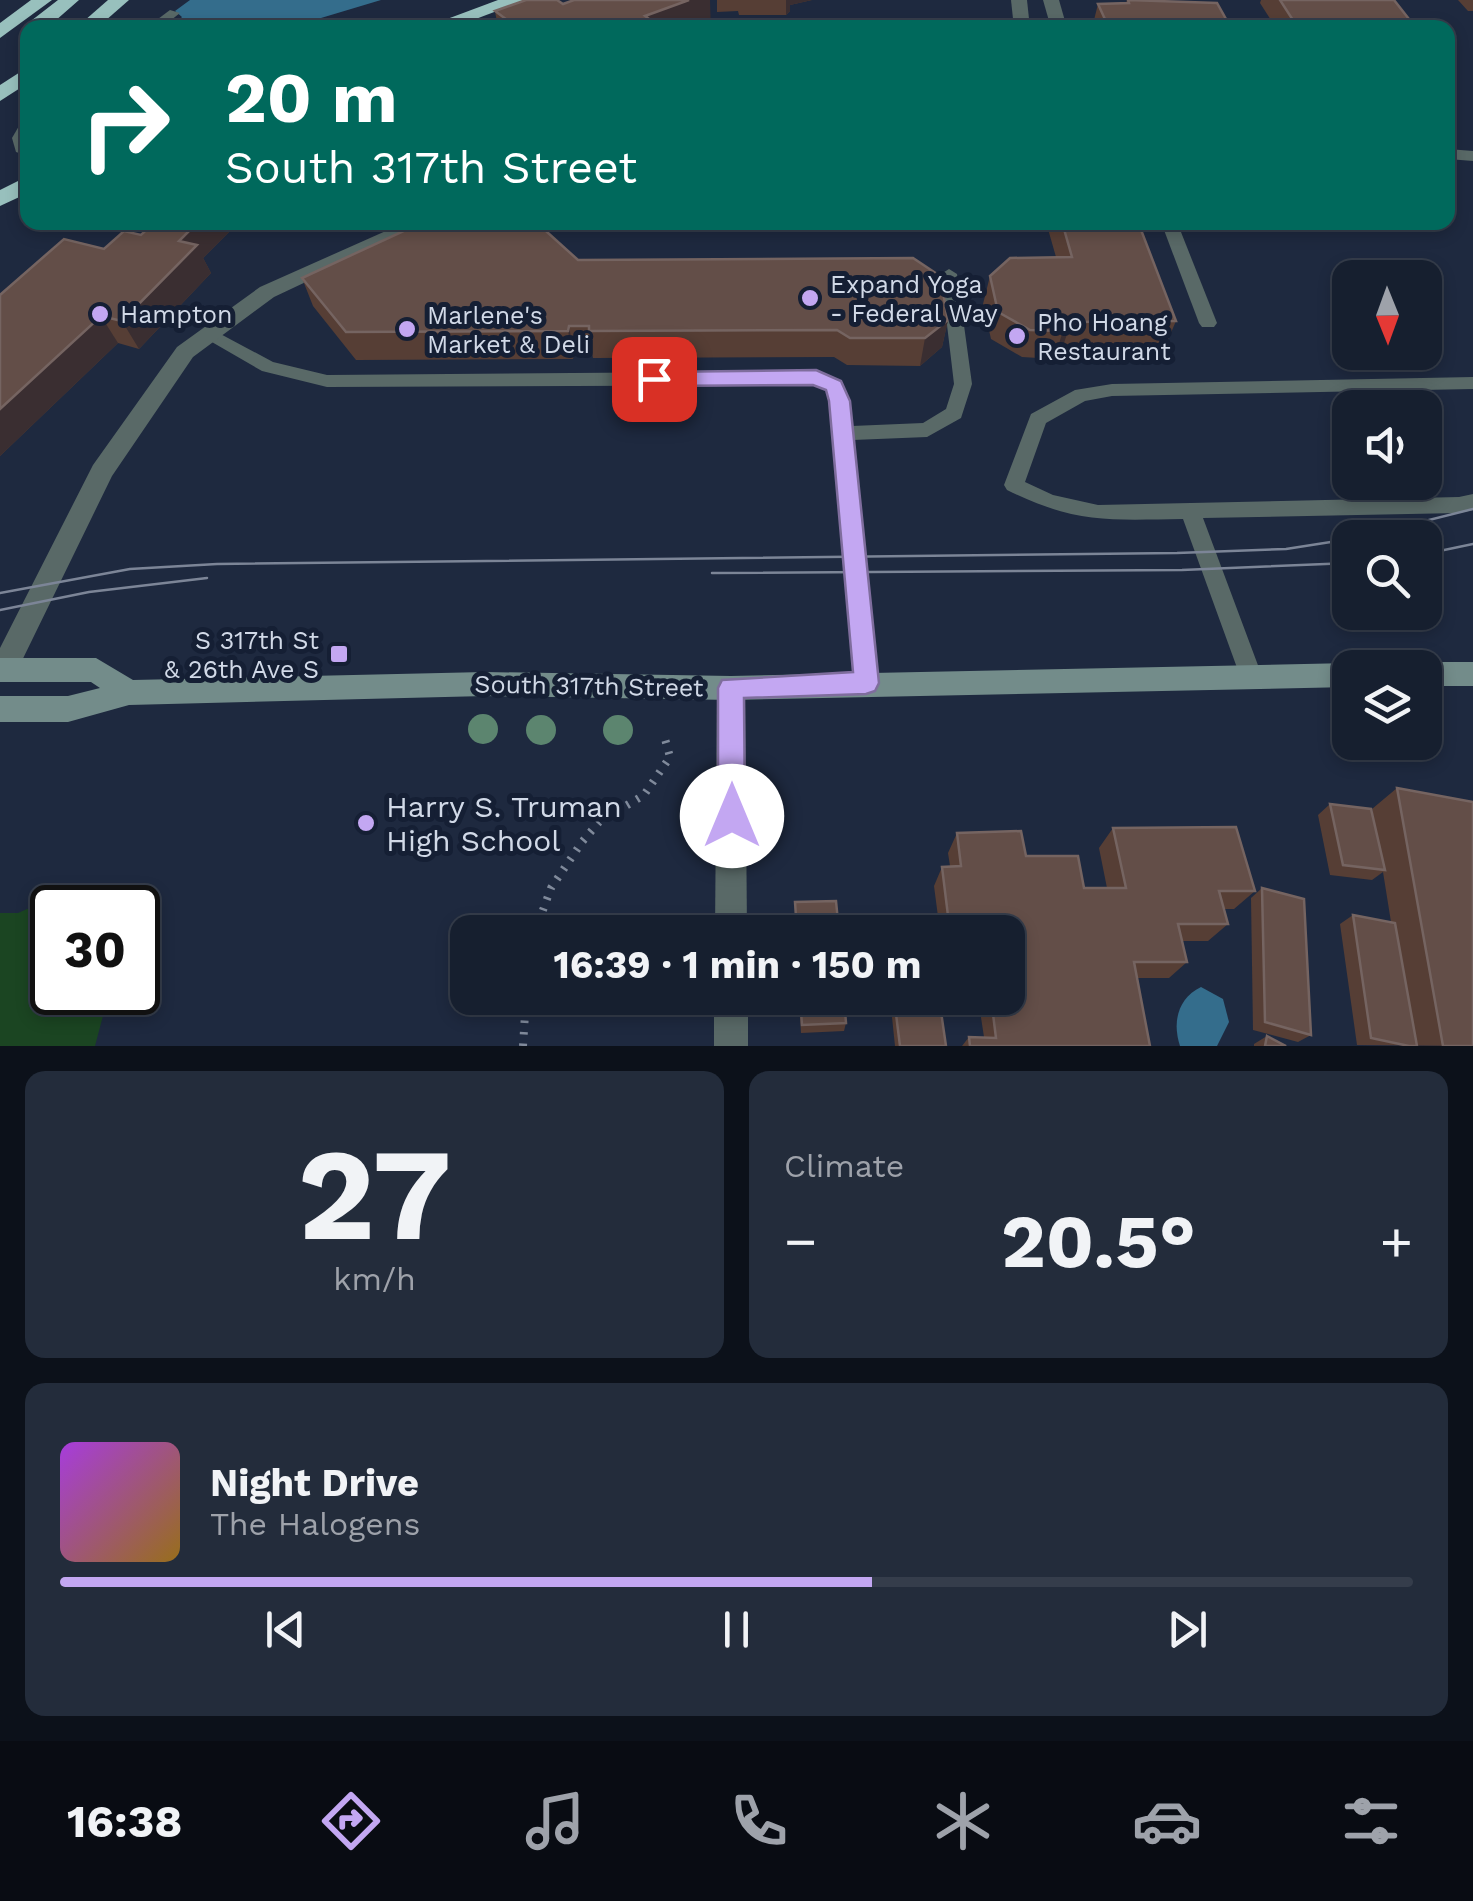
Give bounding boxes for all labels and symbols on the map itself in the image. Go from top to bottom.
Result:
north arrow [1332,260,1442,370]
place label: Expand Yoga - Federal Way [830,270,998,328]
marker: Expand Yoga - Federal Way [799,287,821,309]
place label: Hampton [120,300,233,329]
place label: Marlene's Market & Deli [427,301,590,359]
marker: Hampton [89,303,111,325]
place label: Pho Hoang Restaurant [1037,308,1171,366]
marker: Marlene's Market & Deli [396,318,418,340]
marker: Pho Hoang Restaurant [1006,325,1028,347]
pin [612,337,697,422]
place label: S 317th St & 26th Ave S [164,626,320,684]
marker: S 317th St & 26th Ave S [328,643,350,665]
street label: South 317th Street [474,670,704,703]
position arrow [680,764,784,868]
place label: Harry S. Truman High School [386,789,622,858]
marker: Harry S. Truman High School [355,812,377,834]
speed limit sign: 30 [30,885,160,1015]

